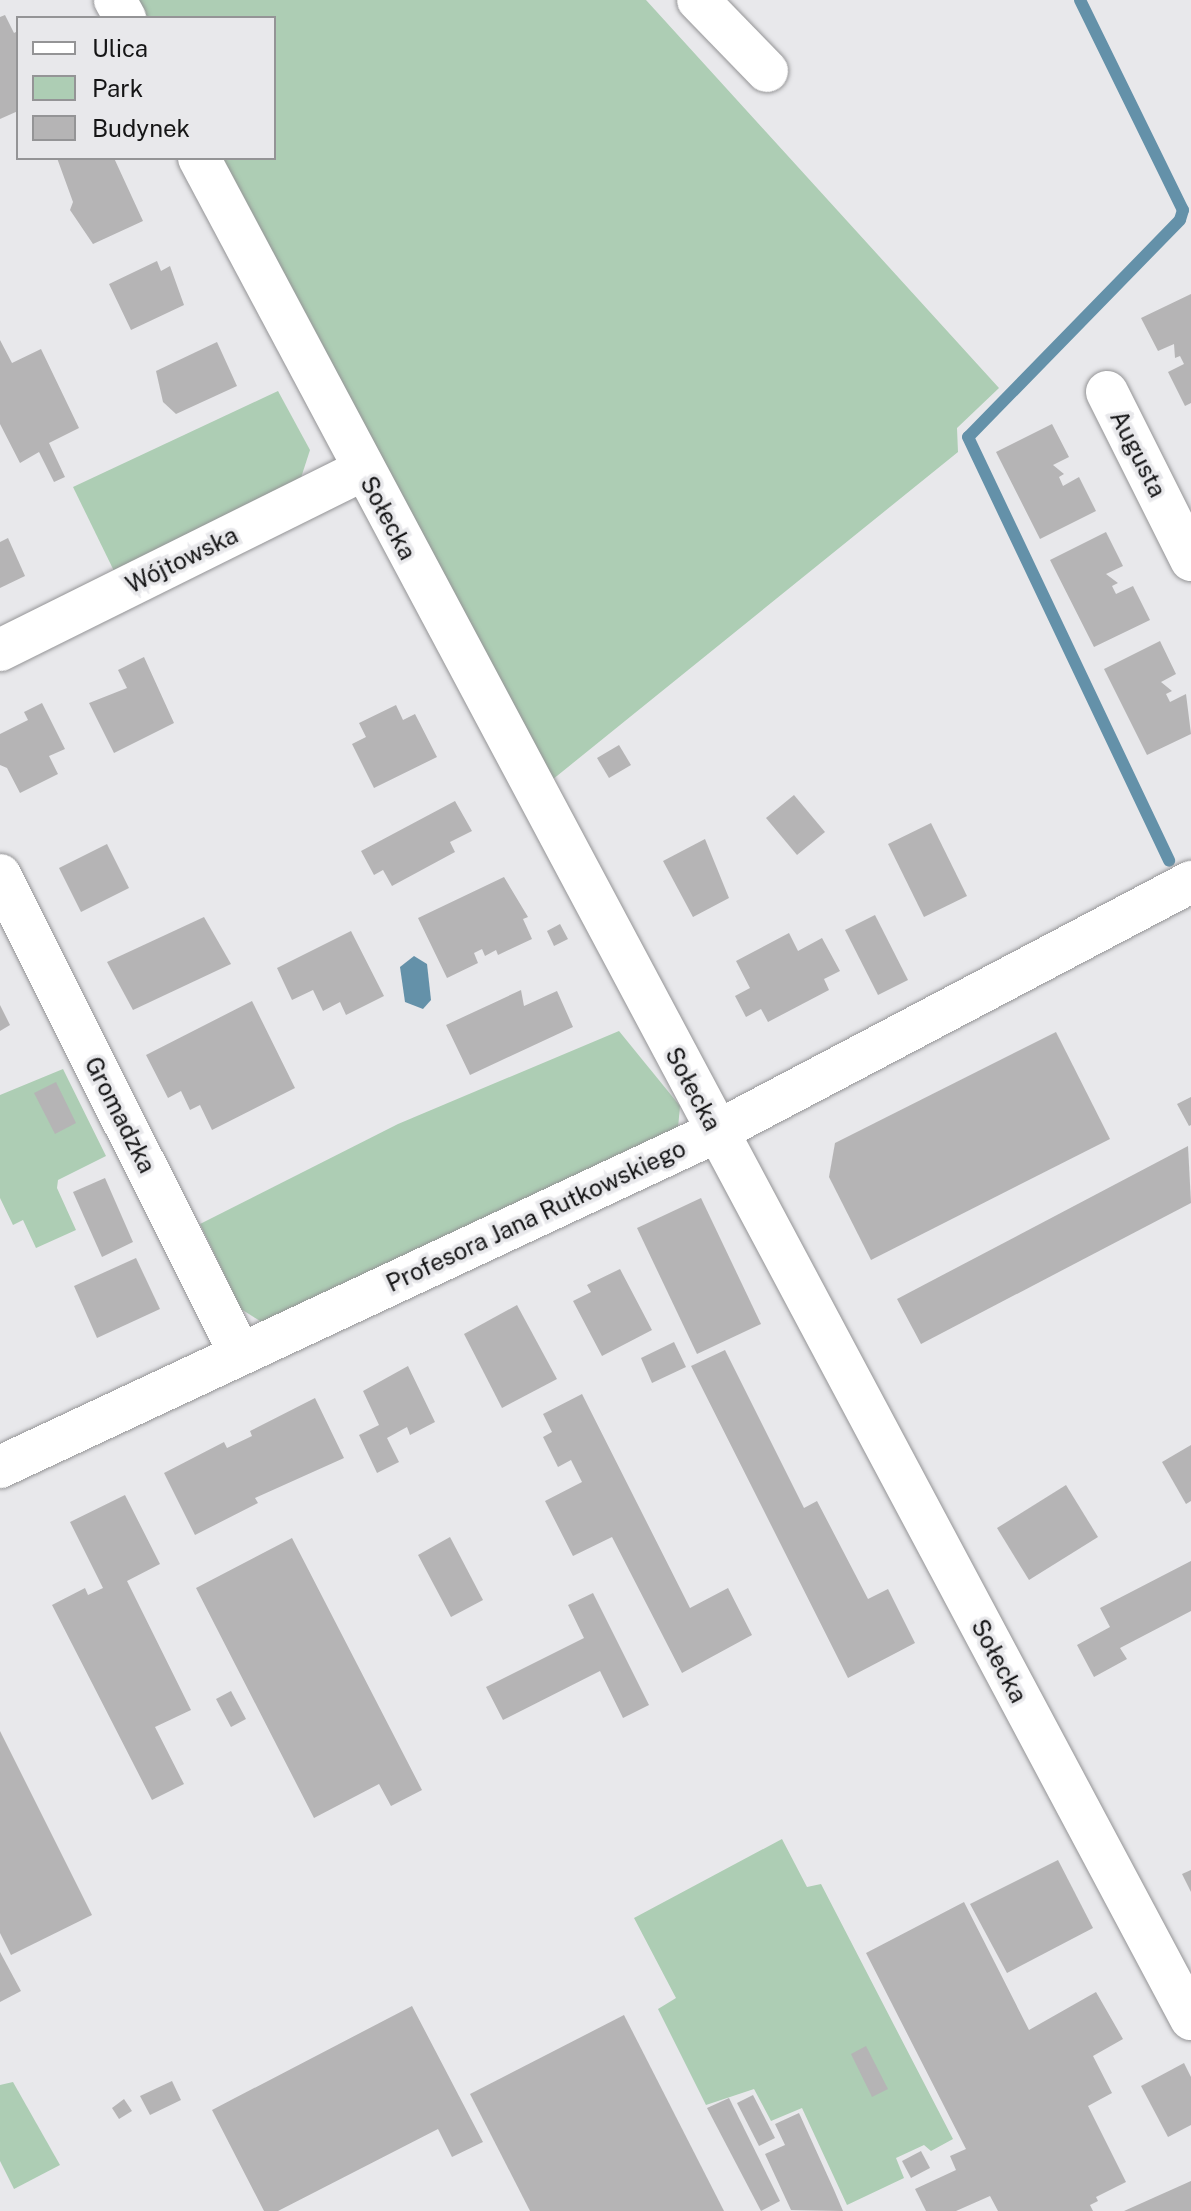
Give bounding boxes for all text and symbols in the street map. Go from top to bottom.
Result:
legend [16,16,276,160]
text: Ulica [92,34,148,62]
text: Park [92,74,143,102]
text: Budynek [92,114,190,142]
street label: Augusta [1104,406,1172,502]
street label: Sołecka [354,471,422,565]
street label: Wójtowska [121,521,243,599]
street label: Sołecka [659,1042,727,1136]
street label: Gromadzka [78,1052,162,1178]
street label: Profesora Jana Rutkowskiego [382,1134,690,1298]
street label: Sołecka [965,1614,1033,1708]

